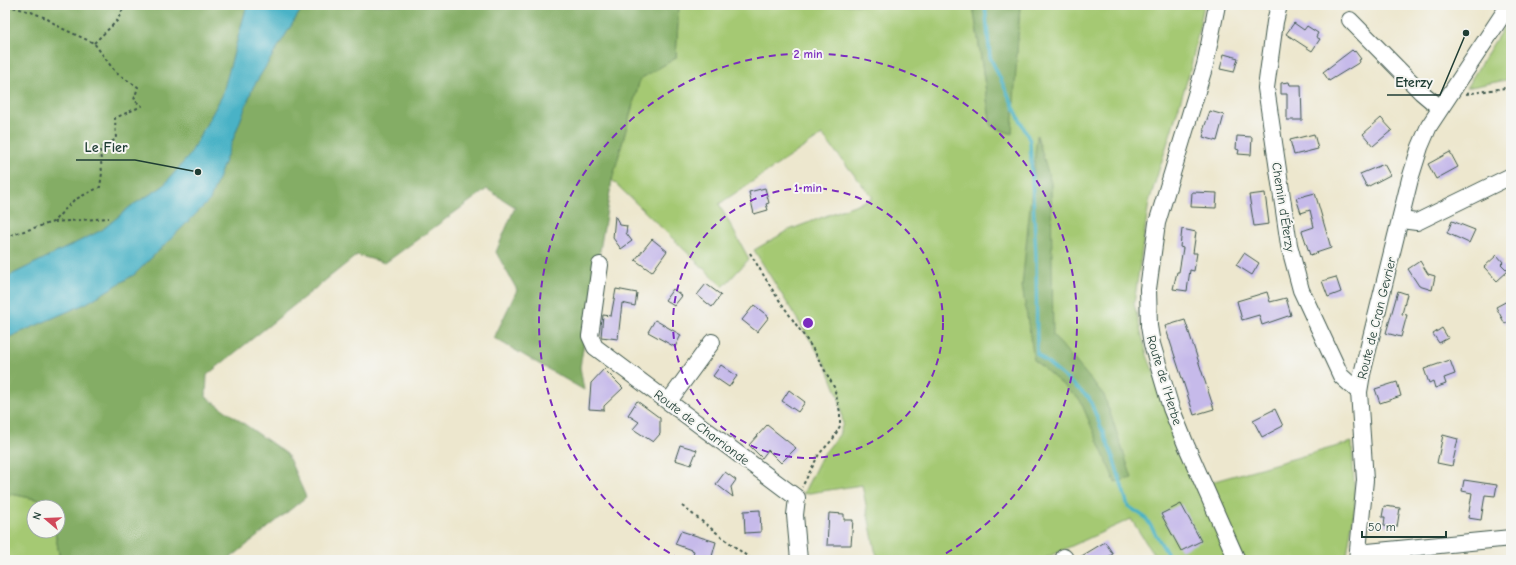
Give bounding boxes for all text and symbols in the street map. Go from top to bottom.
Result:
text: 2 min [793,47,823,61]
callout: Eterzy [1387,69,1440,95]
text: Eterzy [1395,74,1433,91]
callout: Le Fier [76,134,135,160]
text: Le Fier [84,139,128,156]
street label: Chemin d'Éterzy [1269,161,1299,253]
text: 1 min [794,181,822,195]
street label: Route de Cran Gevrier [1354,255,1399,381]
centre of rings [801,316,815,330]
street label: Route de l'Herbe [1144,333,1185,427]
street label: Route de Charrionde [651,387,753,468]
north arrow [26,499,66,539]
text: N [30,510,44,521]
scale bar [1362,513,1446,539]
text: 50 m [1368,520,1396,534]

